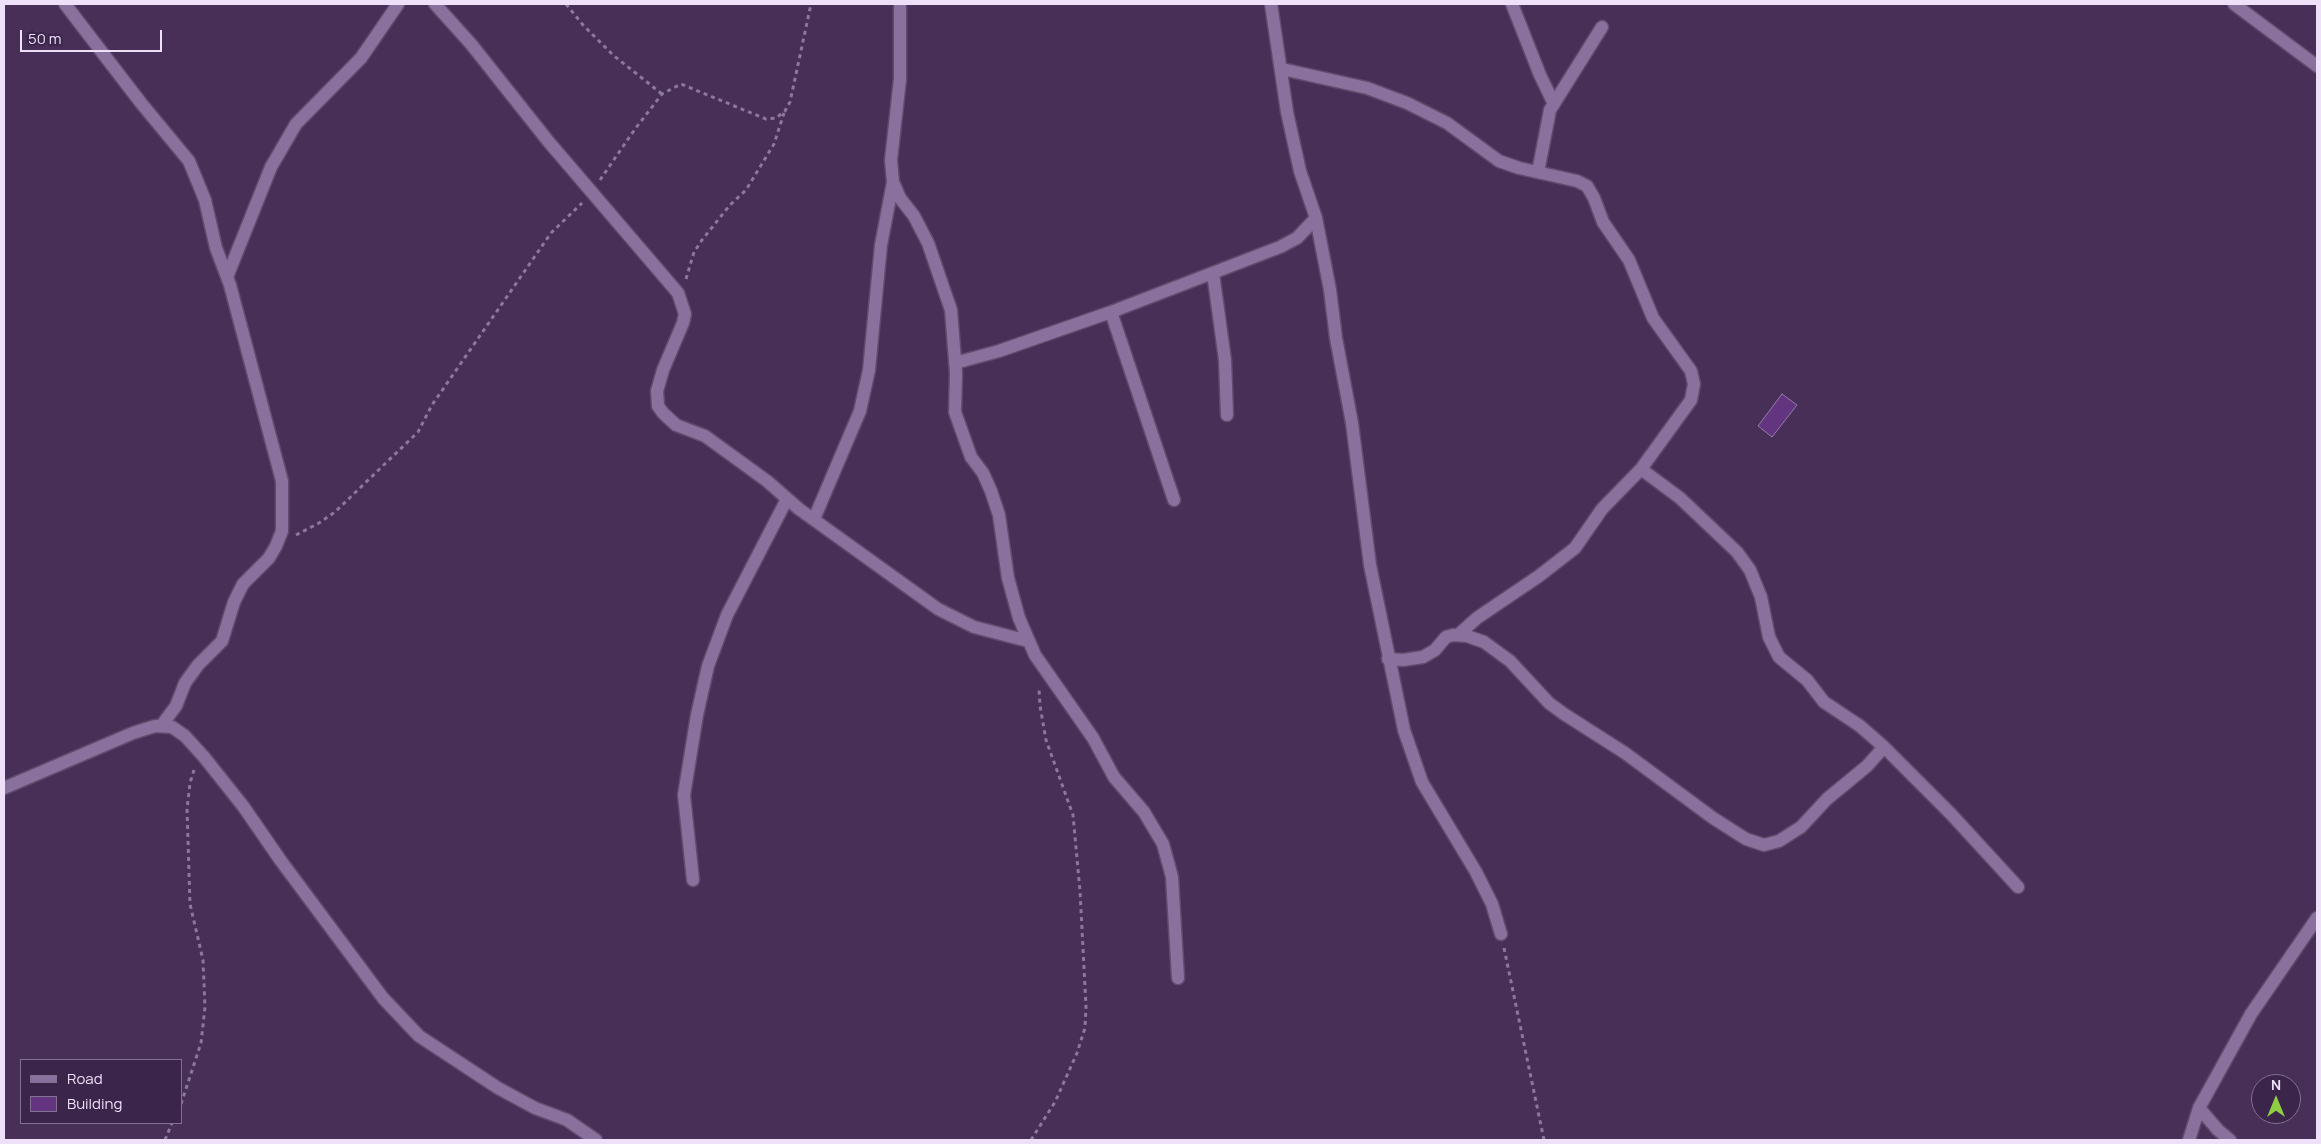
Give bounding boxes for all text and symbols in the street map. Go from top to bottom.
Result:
scale bar [22,20,165,52]
text: 50 m [28,28,62,49]
legend [20,1059,182,1124]
text: Road [67,1068,103,1089]
north arrow [2251,1074,2301,1124]
text: N [2271,1075,2281,1094]
text: Building [67,1093,122,1114]

